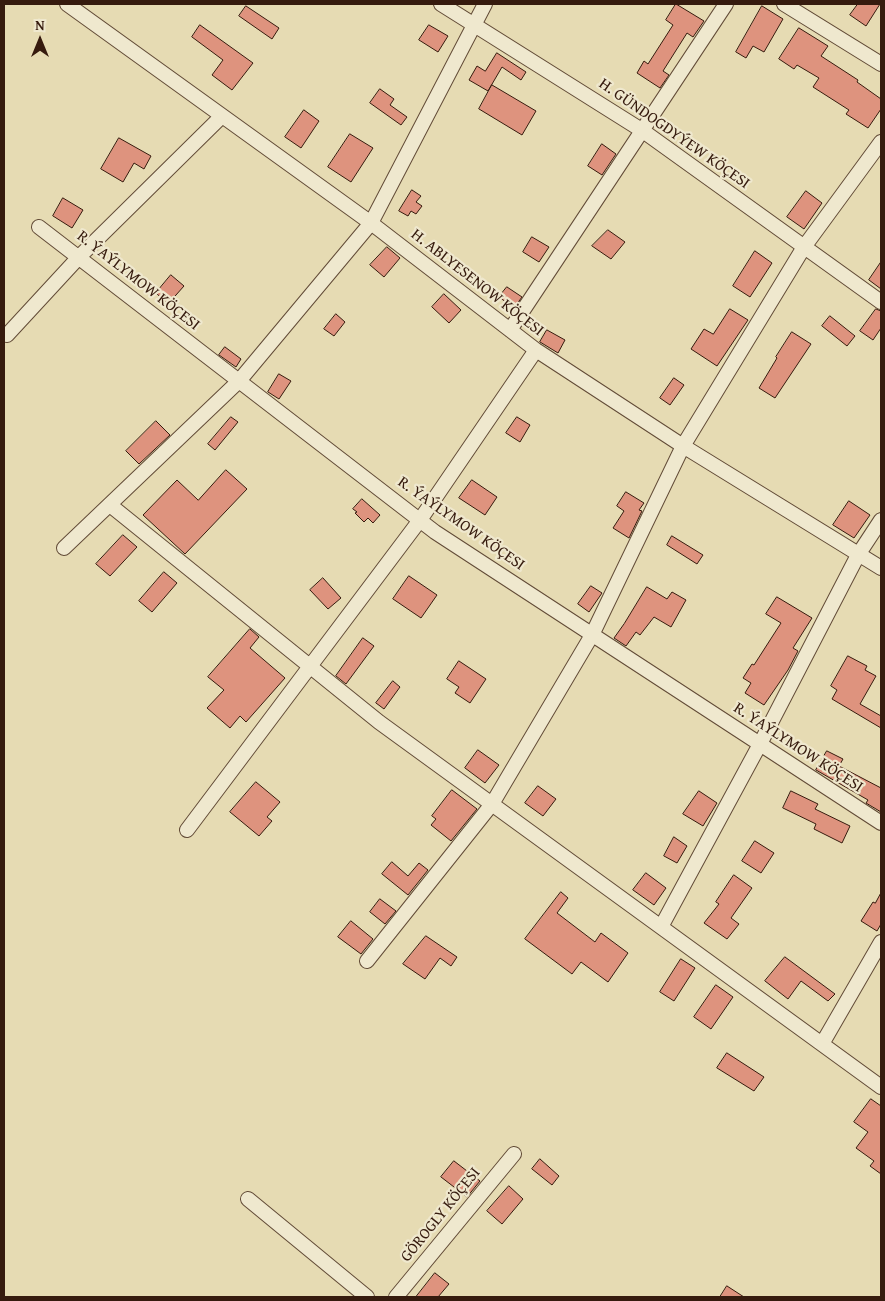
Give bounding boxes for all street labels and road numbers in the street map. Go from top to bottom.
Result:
street label: H. GÜNDOGDYÝEW KÖÇESI [595,75,753,193]
street label: H. ABLYESENOW KÖÇESI [407,225,547,341]
street label: R. ÝAÝLYMOW KÖÇESI [73,227,203,335]
street label: R. ÝAÝLYMOW KÖÇESI [394,473,528,575]
street label: R. ÝAÝLYMOW KÖÇESI [730,699,866,797]
street label: GÖROGLY KÖÇESI [397,1164,485,1266]

